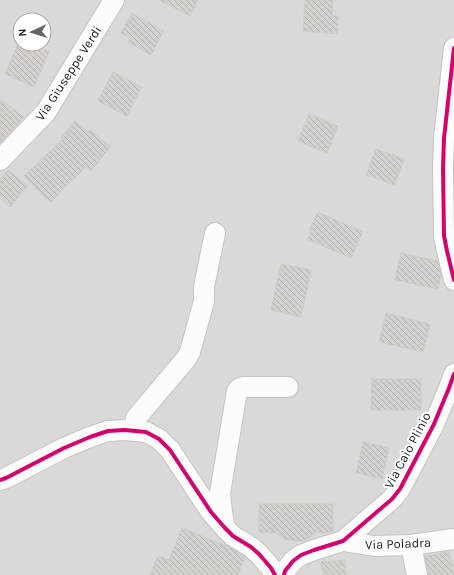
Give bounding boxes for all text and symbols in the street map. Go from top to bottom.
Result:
north arrow [12,12,52,52]
street label: Via Giuseppe Verdi [32,23,105,123]
text: N [16,28,29,37]
street label: Via Caio Plinio [381,410,434,491]
street label: Via Poladra [365,535,431,552]

